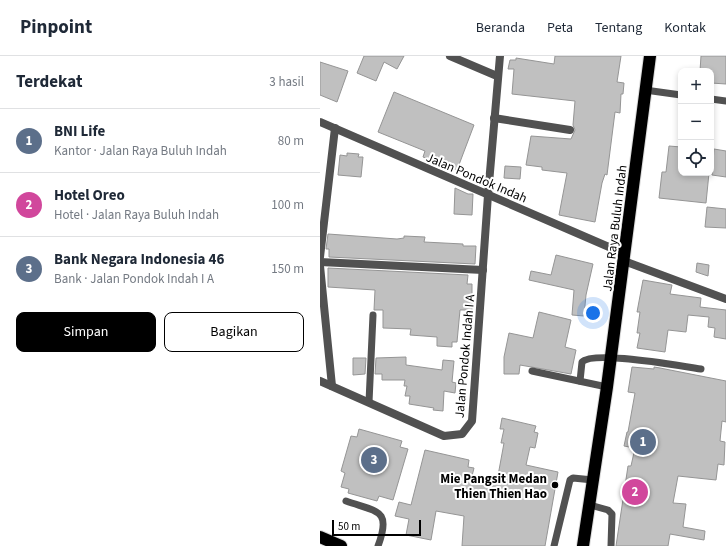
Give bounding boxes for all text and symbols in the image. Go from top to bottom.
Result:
text: Pinpoint [20,14,92,41]
text: Beranda [476,18,525,38]
text: Peta [547,18,573,38]
text: Tentang [595,18,642,38]
text: Kontak [664,18,706,38]
map controls [678,68,714,176]
button: + [678,68,714,104]
text: Terdekat [16,70,82,94]
text: 3 hasil [269,73,304,91]
button: − [678,104,714,140]
text: BNI Life [54,121,105,142]
text: 1 [26,132,32,150]
text: 80 m [278,132,304,150]
button: locate [678,140,714,176]
text: Kantor · Jalan Raya Buluh Indah [54,142,227,160]
street label: Jalan Pondok Indah [423,148,530,207]
street label: Jalan Raya Buluh Indah [598,164,632,292]
text: Hotel Oreo [54,185,125,206]
text: 2 [26,196,32,214]
text: 100 m [271,196,304,214]
text: Hotel · Jalan Raya Buluh Indah [54,206,219,224]
text: Bank Negara Indonesia 46 [54,249,224,270]
text: 3 [26,260,32,278]
text: 150 m [271,260,304,278]
text: Bank · Jalan Pondok Indah I A [54,270,214,288]
street label: Jalan Pondok Indah I A [451,293,479,419]
your location [583,303,603,323]
button: Simpan [16,312,156,352]
button: Bagikan [164,312,304,352]
pin: 1 [630,427,656,457]
pin: 3 [361,445,387,475]
place label: Mie Pangsit Medan Thien Thien Hao [440,470,547,503]
pin: 2 [622,477,648,507]
marker: Mie Pangsit Medan Thien Thien Hao [550,480,560,490]
scale bar [332,518,421,537]
text: 50 m [338,519,360,534]

